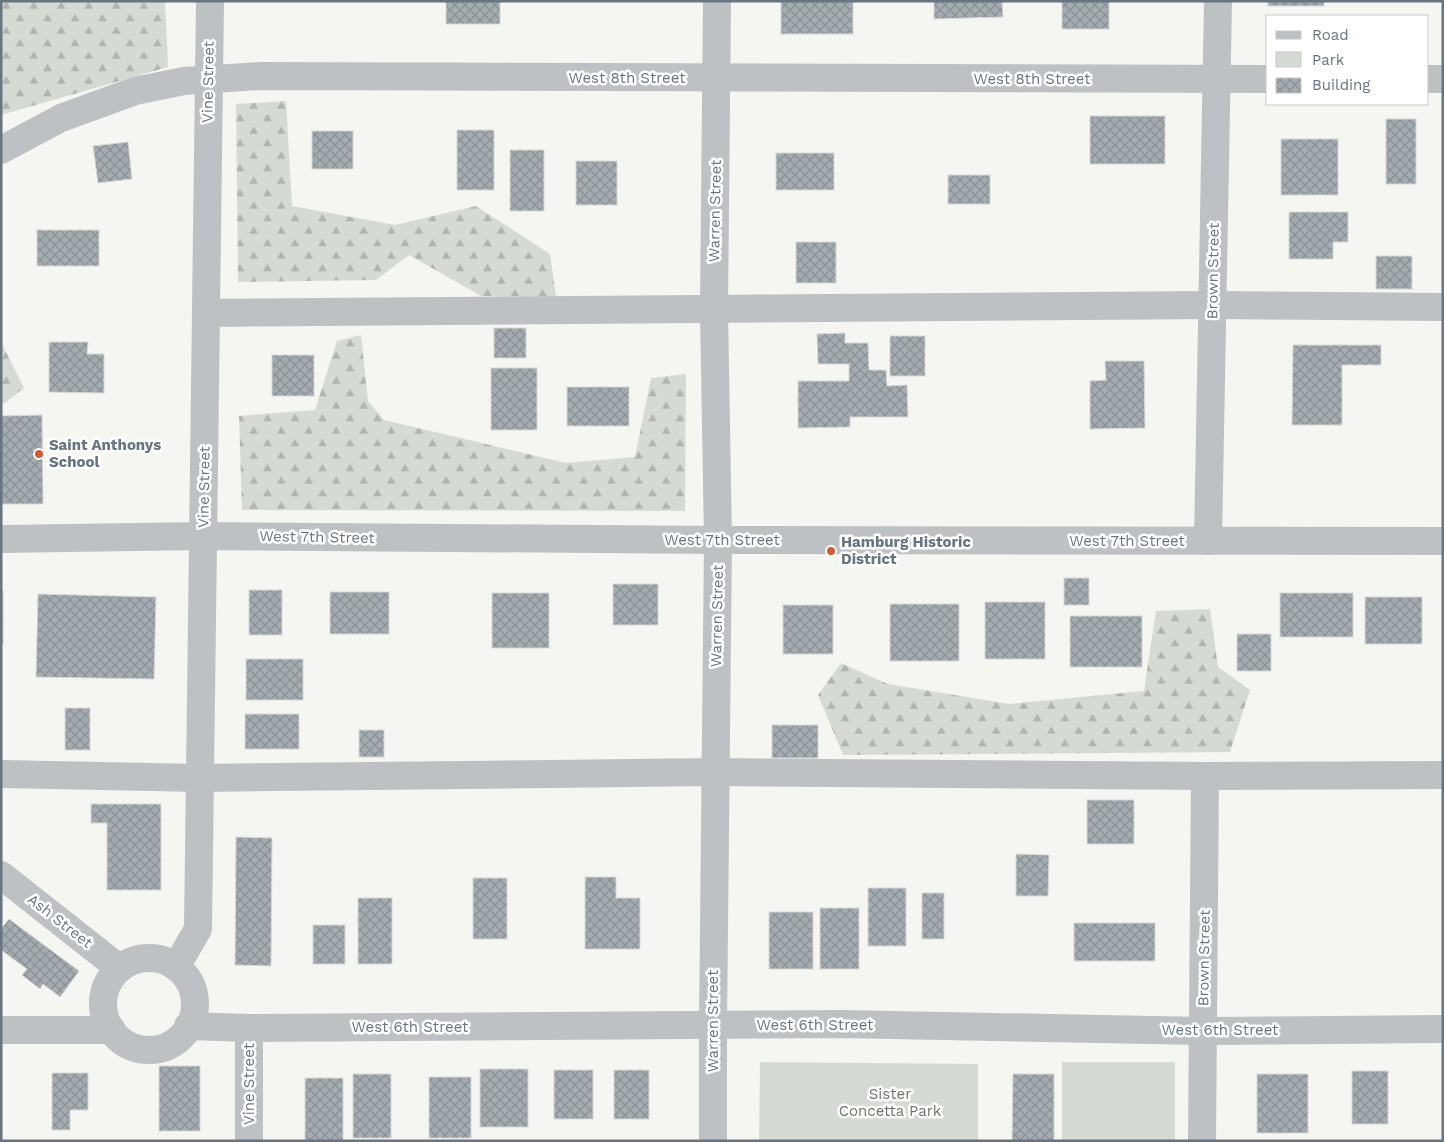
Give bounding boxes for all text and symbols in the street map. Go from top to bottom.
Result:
legend [1266,15,1429,105]
text: Road [1312,26,1349,44]
street label: Vine Street [198,40,218,123]
text: Park [1312,51,1345,69]
street label: West 8th Street [569,69,686,87]
street label: West 8th Street [974,70,1091,88]
text: Building [1312,76,1370,94]
street label: Warren Street [705,159,725,262]
street label: Brown Street [1203,222,1223,319]
place label: Saint Anthonys School [49,436,161,471]
street label: Vine Street [194,445,214,528]
marker: Saint Anthonys School [33,448,45,460]
street label: West 7th Street [259,527,376,547]
street label: West 7th Street [664,531,780,549]
street label: West 7th Street [1069,532,1185,550]
place label: Hamburg Historic District [841,533,971,568]
marker: Hamburg Historic District [825,545,837,557]
street label: Warren Street [707,564,727,667]
street label: Ash Street [24,890,97,952]
street label: Brown Street [1194,909,1214,1006]
street label: Warren Street [704,969,722,1072]
street label: West 6th Street [757,1016,874,1034]
street label: West 6th Street [352,1018,469,1036]
street label: West 6th Street [1162,1021,1279,1039]
street label: Vine Street [240,1042,258,1125]
park label: Sister Concetta Park [839,1085,942,1120]

